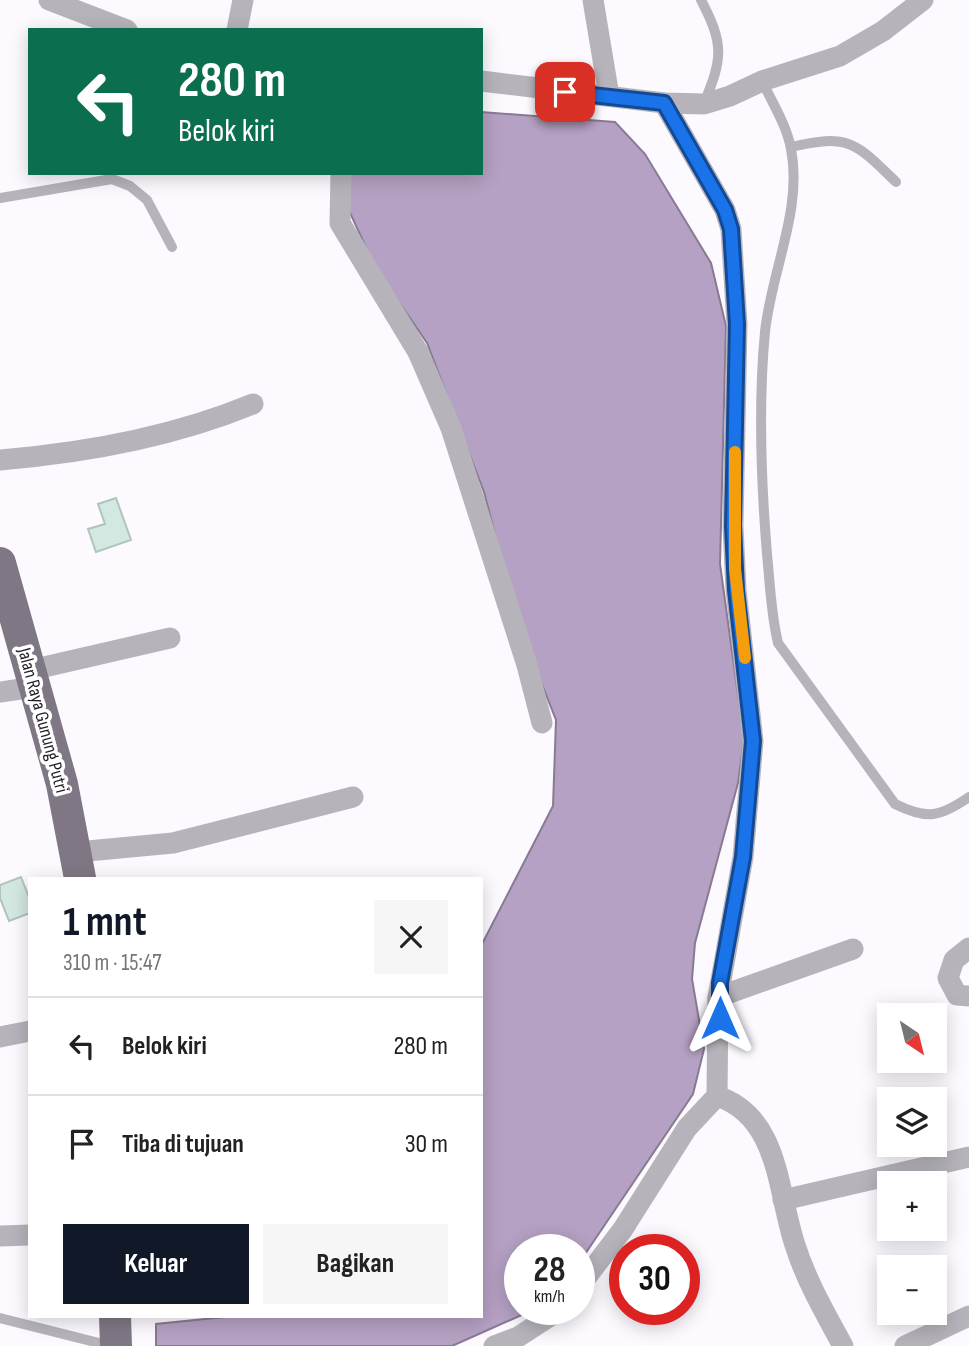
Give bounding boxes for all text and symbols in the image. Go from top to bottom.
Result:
text: 280 m [178,52,286,111]
icon: left [63,56,154,147]
pin [535,62,595,122]
icon: arrive [546,73,584,111]
text: Belok kiri [178,112,275,151]
street label: Jalan Raya Gunung Putri [12,644,73,795]
text: 1 mnt [63,897,147,948]
button: close [374,900,448,974]
text: 310 m · 15:47 [63,949,162,977]
position arrow [683,981,757,1055]
north arrow [877,1003,947,1073]
map controls [877,1003,947,1325]
icon: left [63,1027,101,1065]
text: Belok kiri [122,1031,207,1062]
text: 280 m [393,1031,448,1062]
button: layers [877,1087,947,1157]
icon: arrive [63,1125,101,1163]
text: Tiba di tujuan [122,1129,244,1160]
text: 30 m [405,1129,448,1160]
button: + [877,1171,947,1241]
button: Keluar [63,1224,249,1304]
button: Bagikan [263,1224,448,1304]
speed limit sign: 30 [609,1234,700,1325]
text: 28 [534,1249,565,1292]
button: − [877,1255,947,1325]
text: km/h [534,1286,565,1307]

